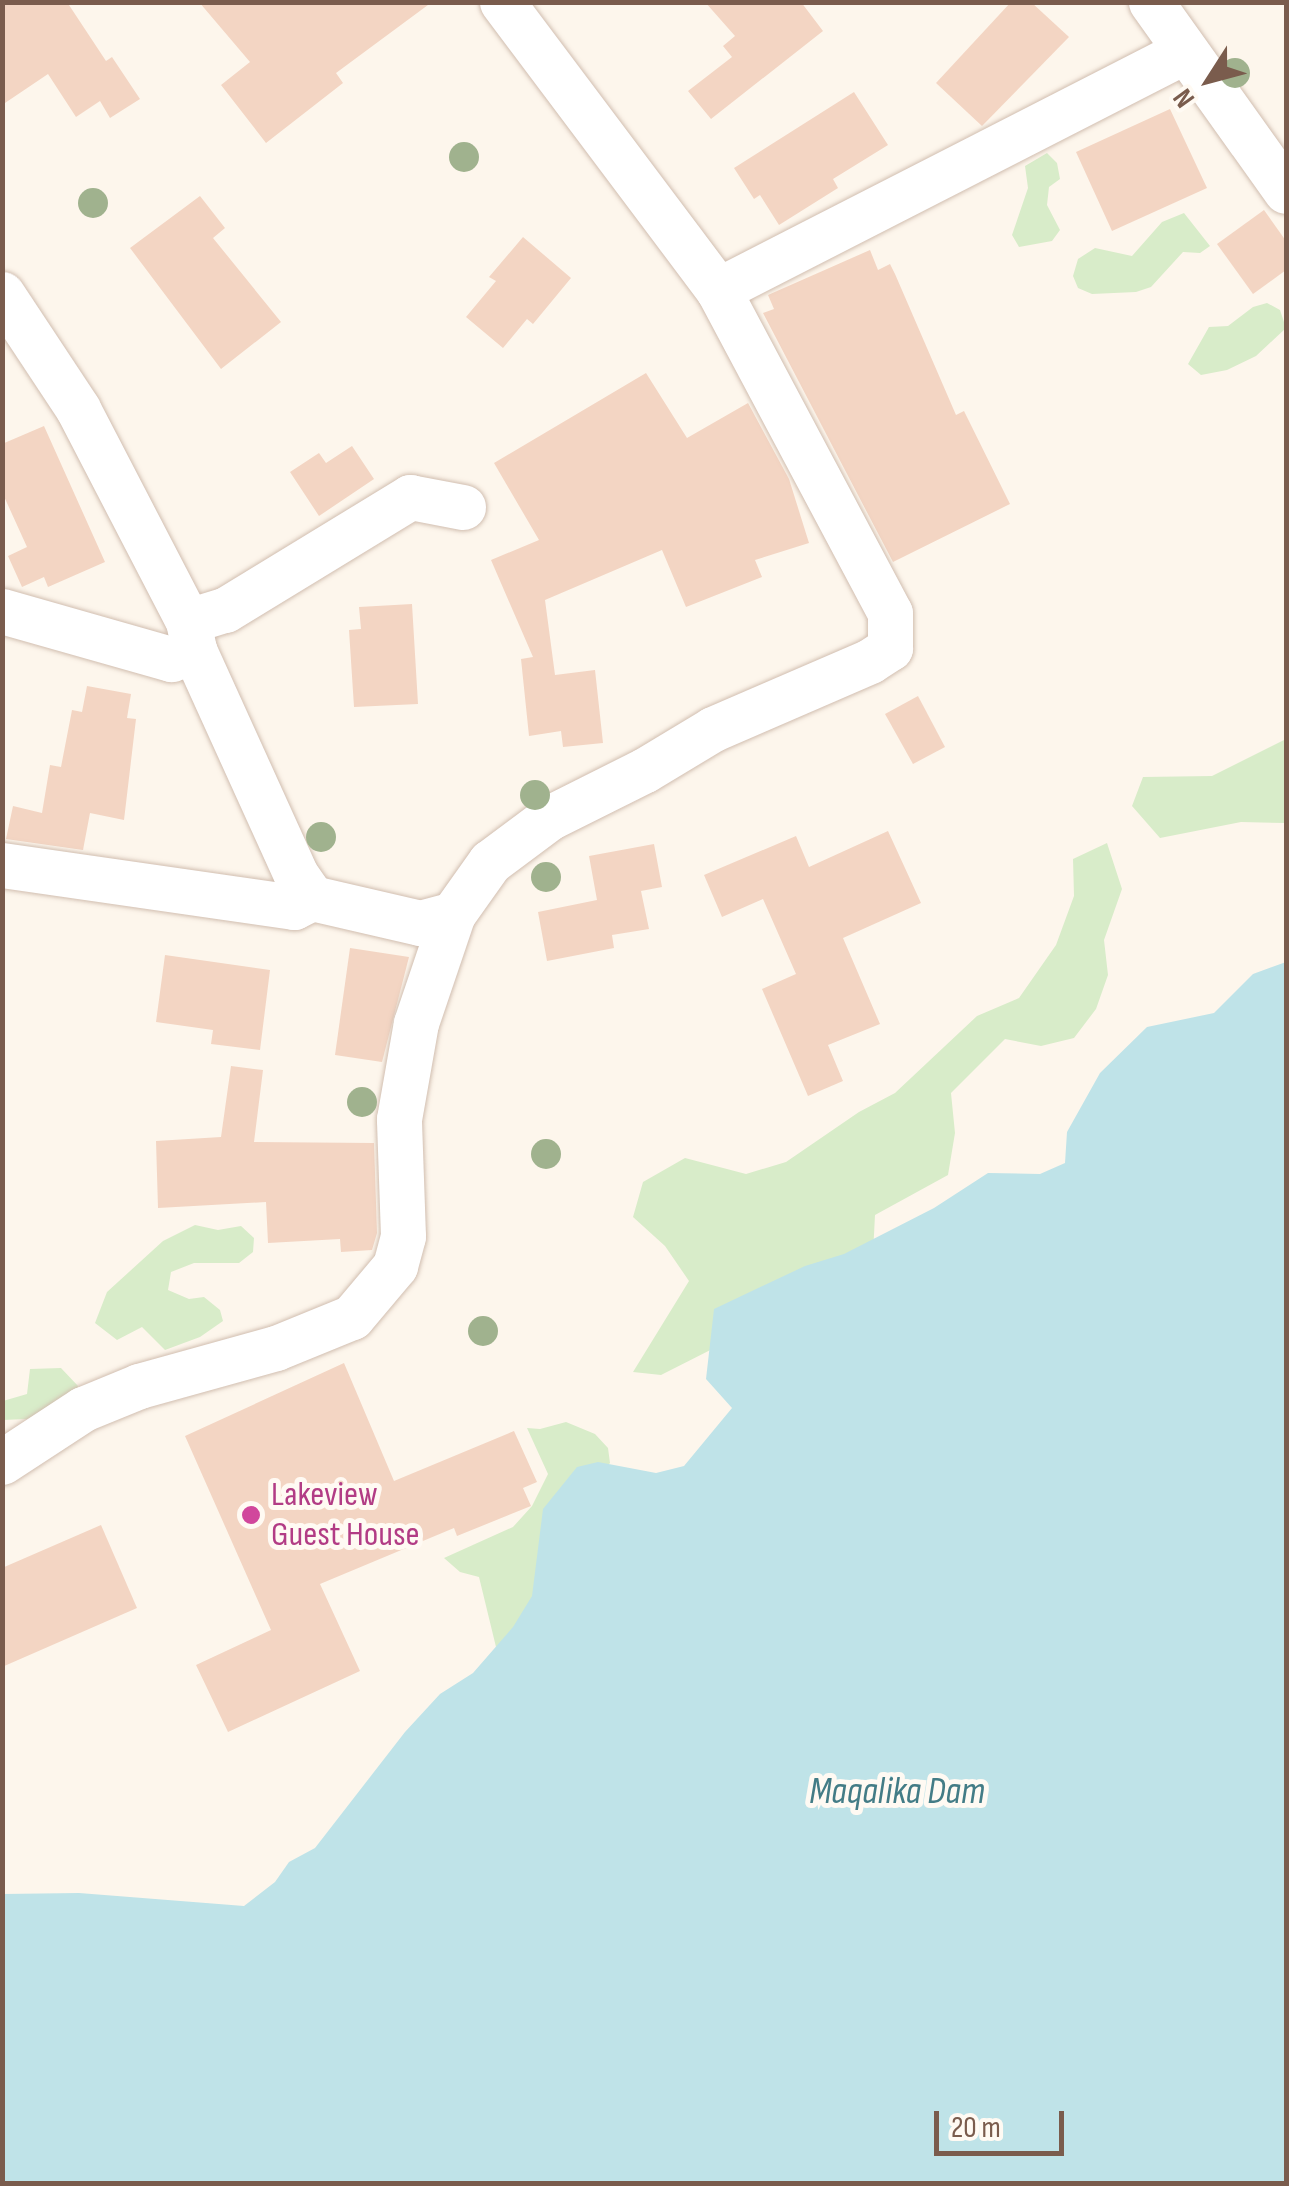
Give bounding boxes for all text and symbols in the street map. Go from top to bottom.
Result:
north arrow [1159,30,1259,130]
text: N [1167,82,1202,114]
place label: Lakeview Guest House [271,1474,420,1556]
marker: Lakeview Guest House [240,1504,262,1526]
water label: Maqalika Dam [809,1769,985,1815]
scale bar [939,2091,1069,2153]
text: 20 m [951,2110,1001,2146]

